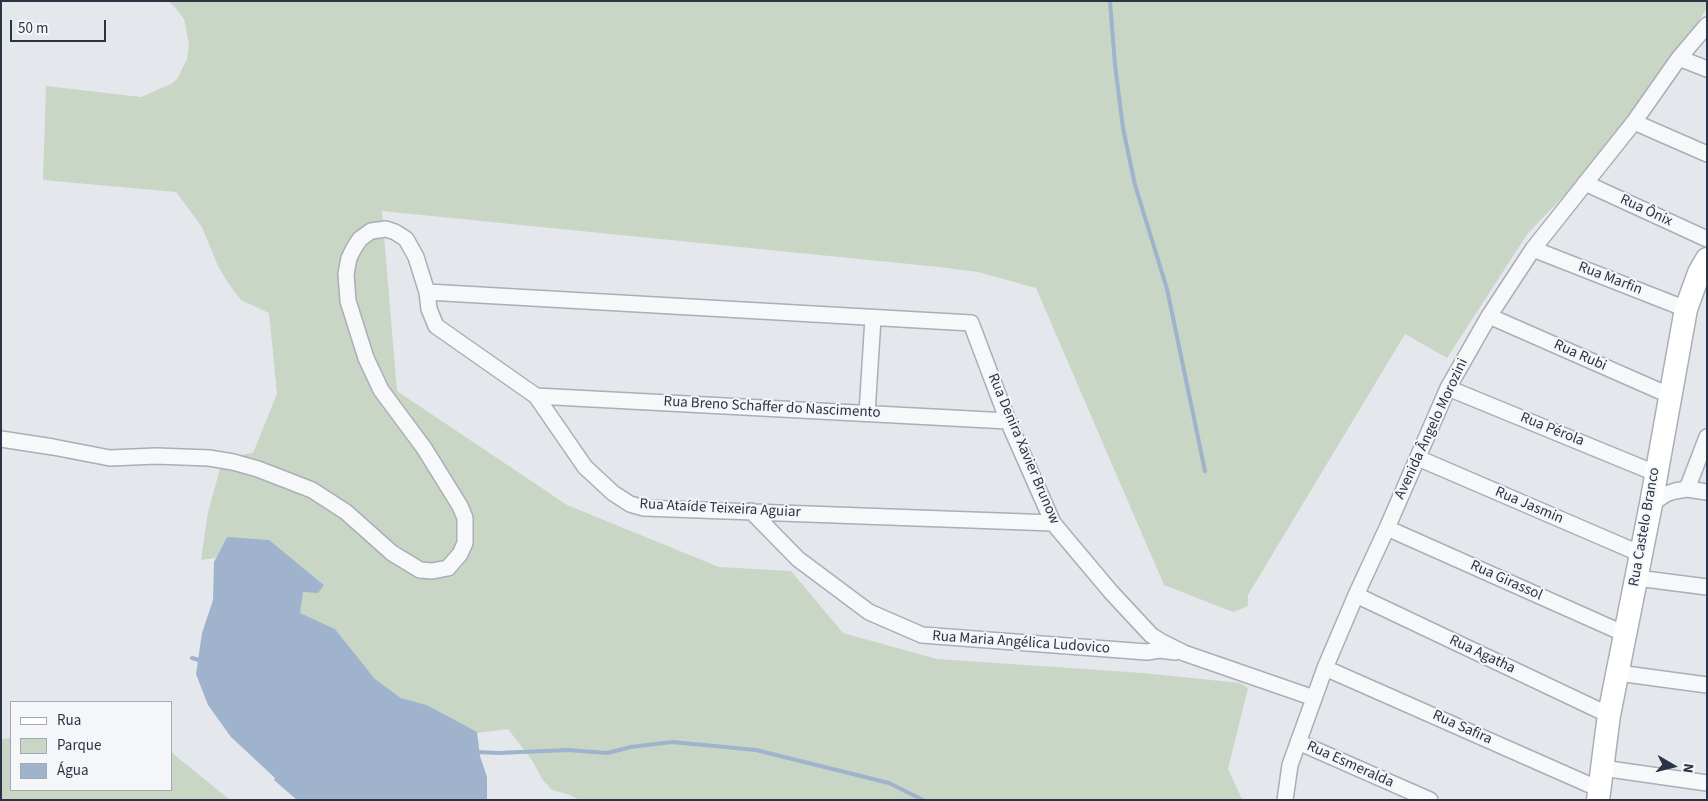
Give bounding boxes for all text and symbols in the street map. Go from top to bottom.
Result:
scale bar [12,10,109,42]
text: 50 m [18,18,48,39]
street label: Rua Ônix [1617,191,1675,231]
street label: Rua Marfin [1575,259,1645,299]
street label: Rua Rubi [1551,336,1609,376]
street label: Avenida Ângelo Morozini [1391,356,1473,502]
street label: Rua Denira Xavier Brunow [983,371,1063,527]
street label: Rua Breno Schaffer do Nascimento [663,393,881,423]
street label: Rua Pérola [1517,409,1587,451]
street label: Rua Castelo Branco [1626,466,1664,588]
street label: Rua Jasmin [1492,484,1566,528]
street label: Rua Ataíde Teixeira Aguiar [639,496,801,522]
street label: Rua Girassol [1467,557,1545,605]
street label: Rua Maria Angélica Ludovico [932,628,1110,658]
street label: Rua Agatha [1446,632,1518,678]
legend [10,701,172,791]
street label: Rua Safira [1429,707,1495,749]
text: Rua [57,710,81,731]
text: Parque [57,735,101,756]
street label: Rua Esmeralda [1304,738,1396,792]
north arrow [1648,741,1698,791]
text: Água [57,760,88,781]
text: N [1677,762,1698,774]

